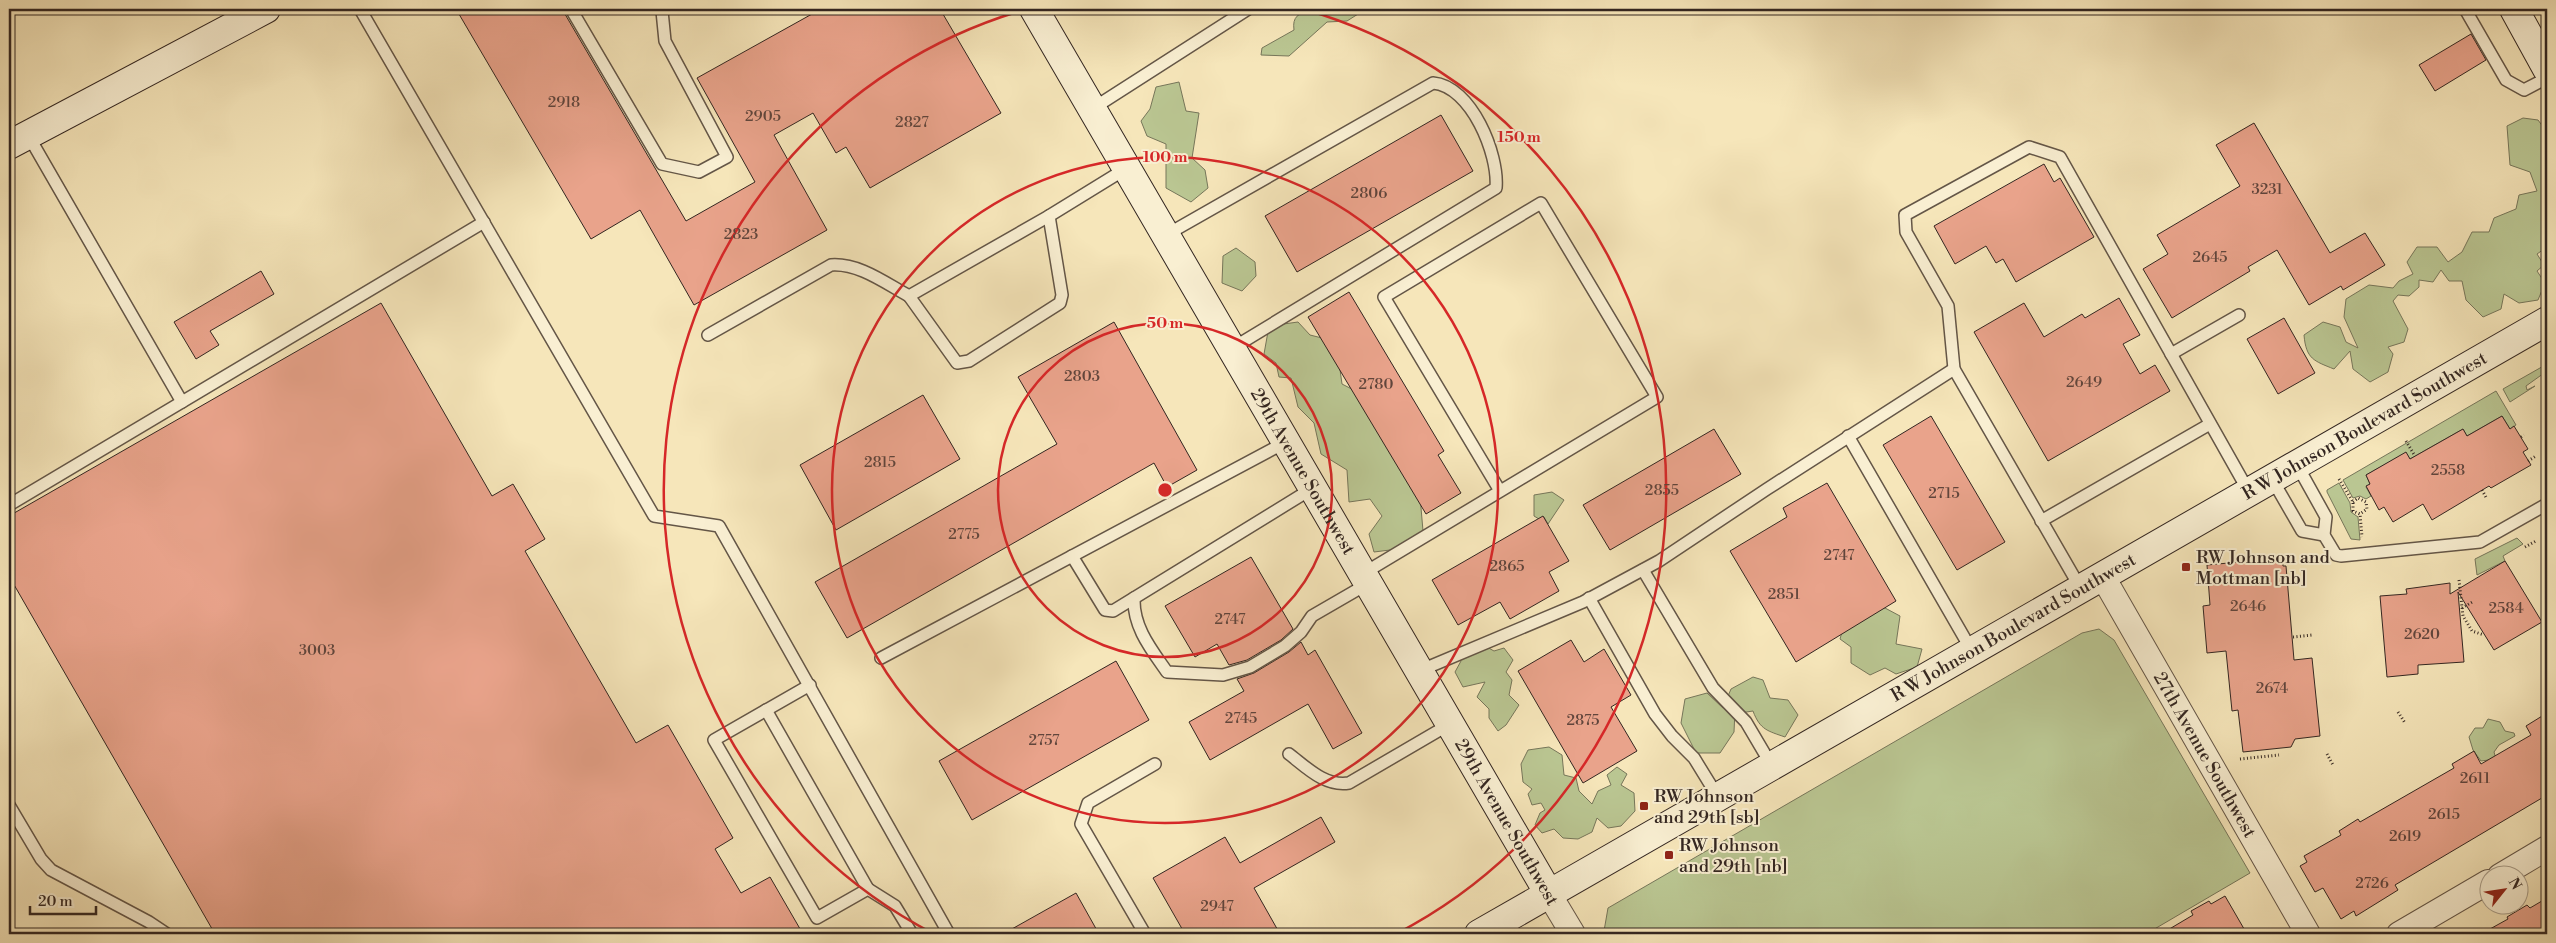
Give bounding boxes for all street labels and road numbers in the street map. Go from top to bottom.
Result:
street label: R W Johnson Boulevard Southwest [2238,347,2492,506]
street label: 29th Avenue Southwest [1245,384,1360,560]
street label: R W Johnson Boulevard Southwest [1887,548,2141,707]
street label: 27th Avenue Southwest [2148,668,2262,842]
street label: 29th Avenue Southwest [1449,735,1564,910]

